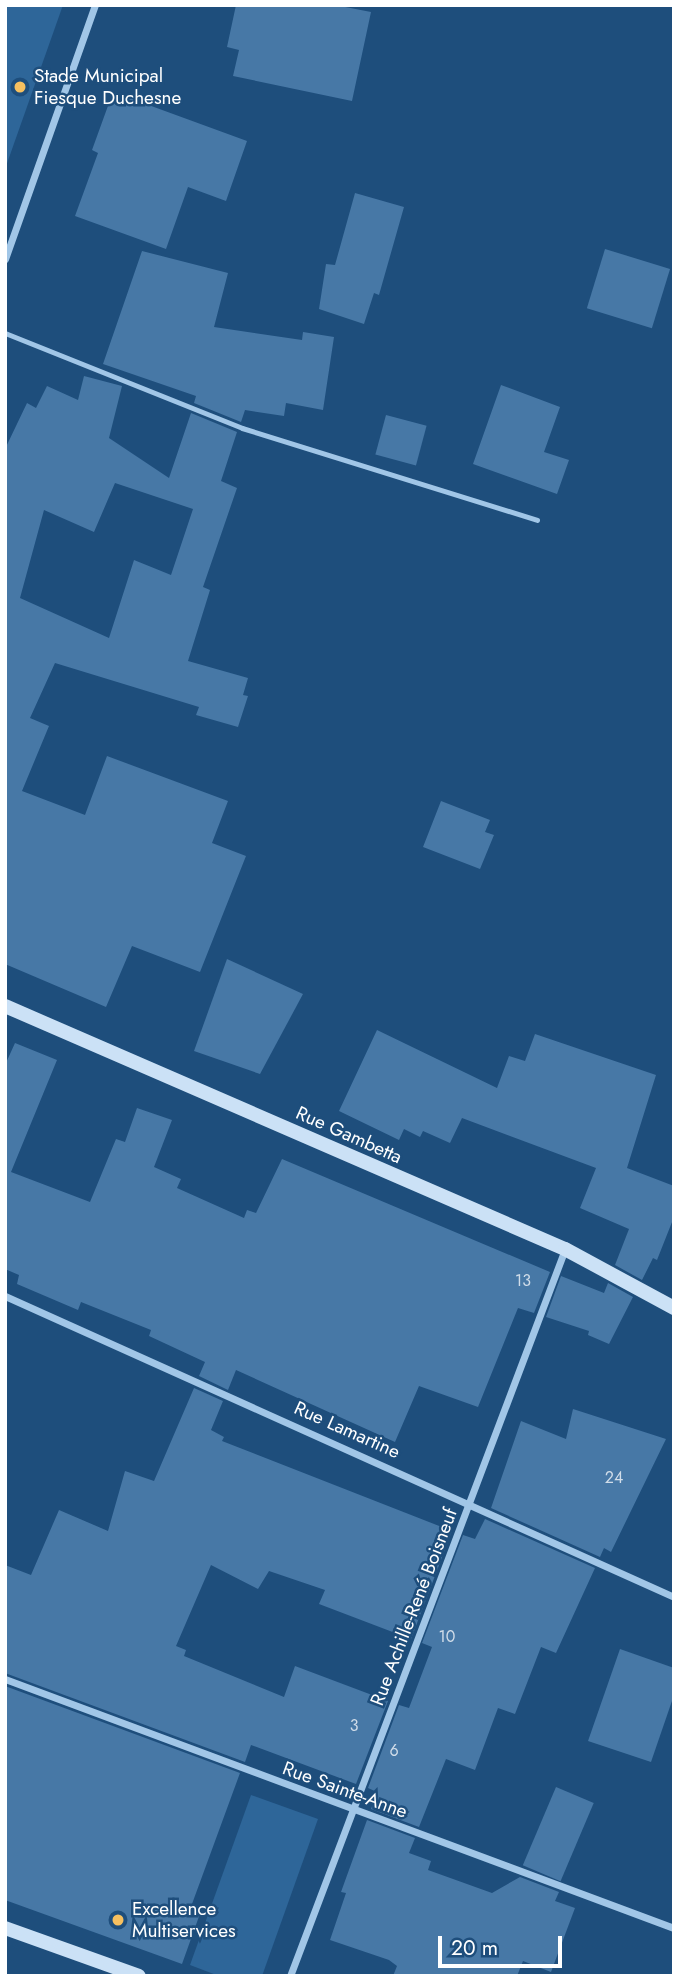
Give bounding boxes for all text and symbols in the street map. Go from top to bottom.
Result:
place label: Stade Municipal Fiesque Duchesne [34,65,181,109]
marker: Stade Municipal Fiesque Duchesne [12,79,28,95]
street label: Rue Gambetta [292,1101,406,1169]
house number: 13 [515,1271,531,1291]
street label: Rue Lamartine [291,1396,403,1464]
house number: 24 [605,1468,623,1488]
street label: Rue Achille-René Boisneuf [366,1505,462,1709]
house number: 10 [439,1627,455,1647]
house number: 3 [350,1716,358,1736]
house number: 6 [389,1741,399,1761]
street label: Rue Sainte-Anne [279,1757,411,1823]
place label: Excellence Multiservices [132,1898,236,1942]
marker: Excellence Multiservices [110,1912,126,1928]
scale bar [441,1922,565,1966]
text: 20 m [451,1933,498,1963]

